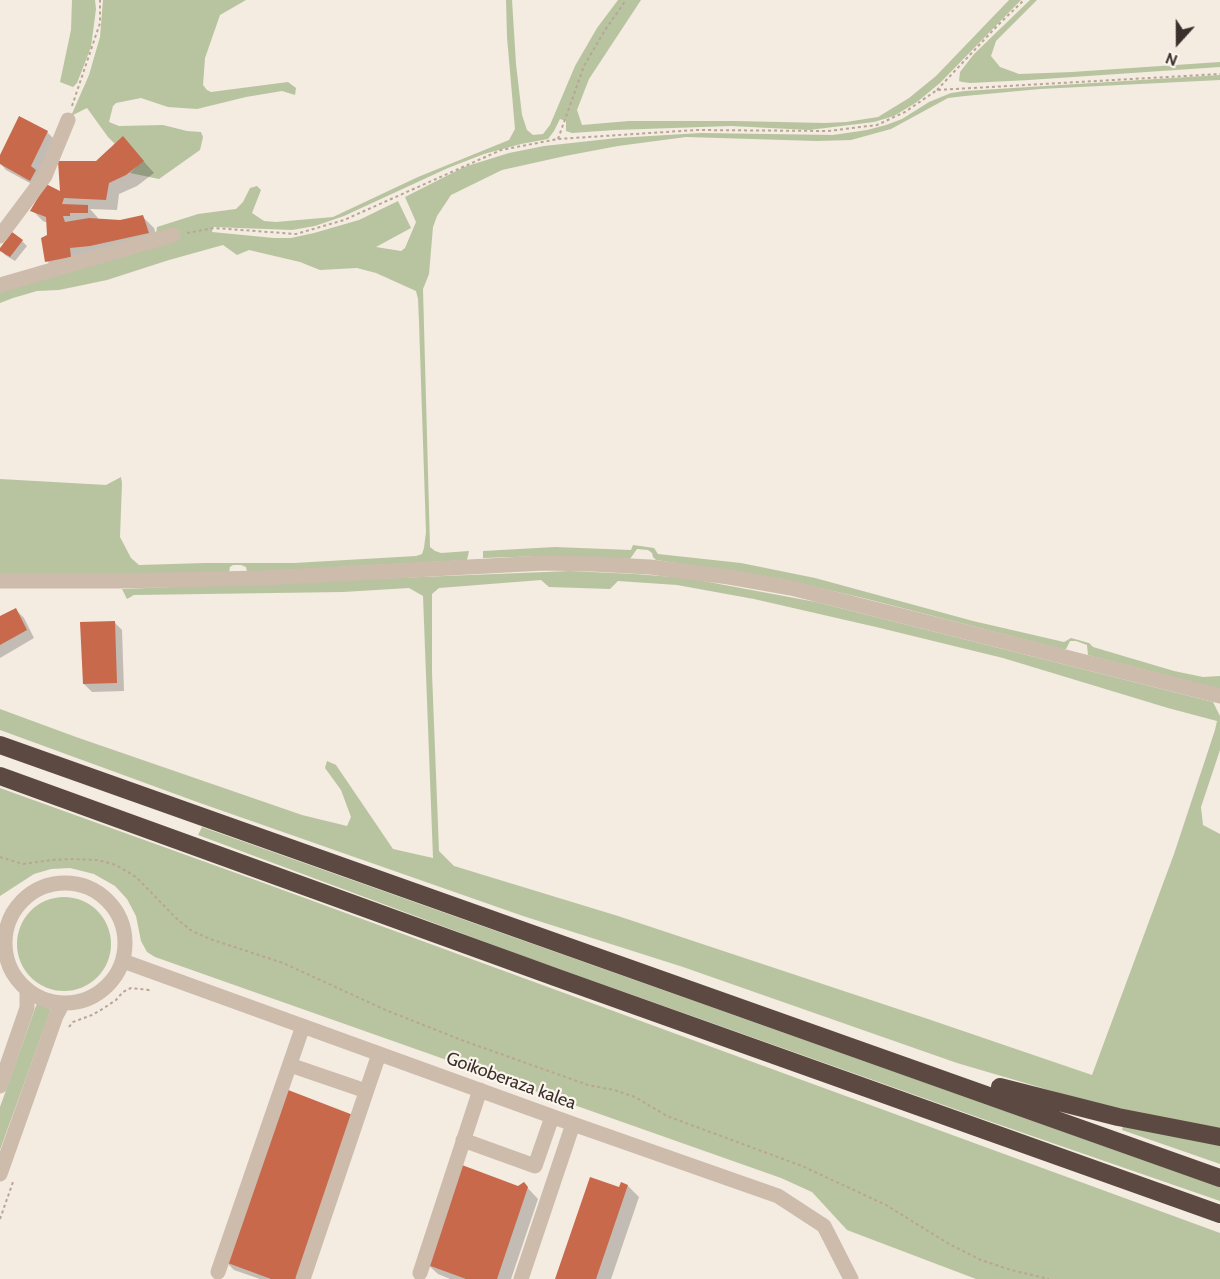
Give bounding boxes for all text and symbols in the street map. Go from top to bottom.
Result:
north arrow [1148,12,1208,72]
text: N [1163,48,1180,70]
street label: Goikoberaza kalea [443,1048,579,1114]

